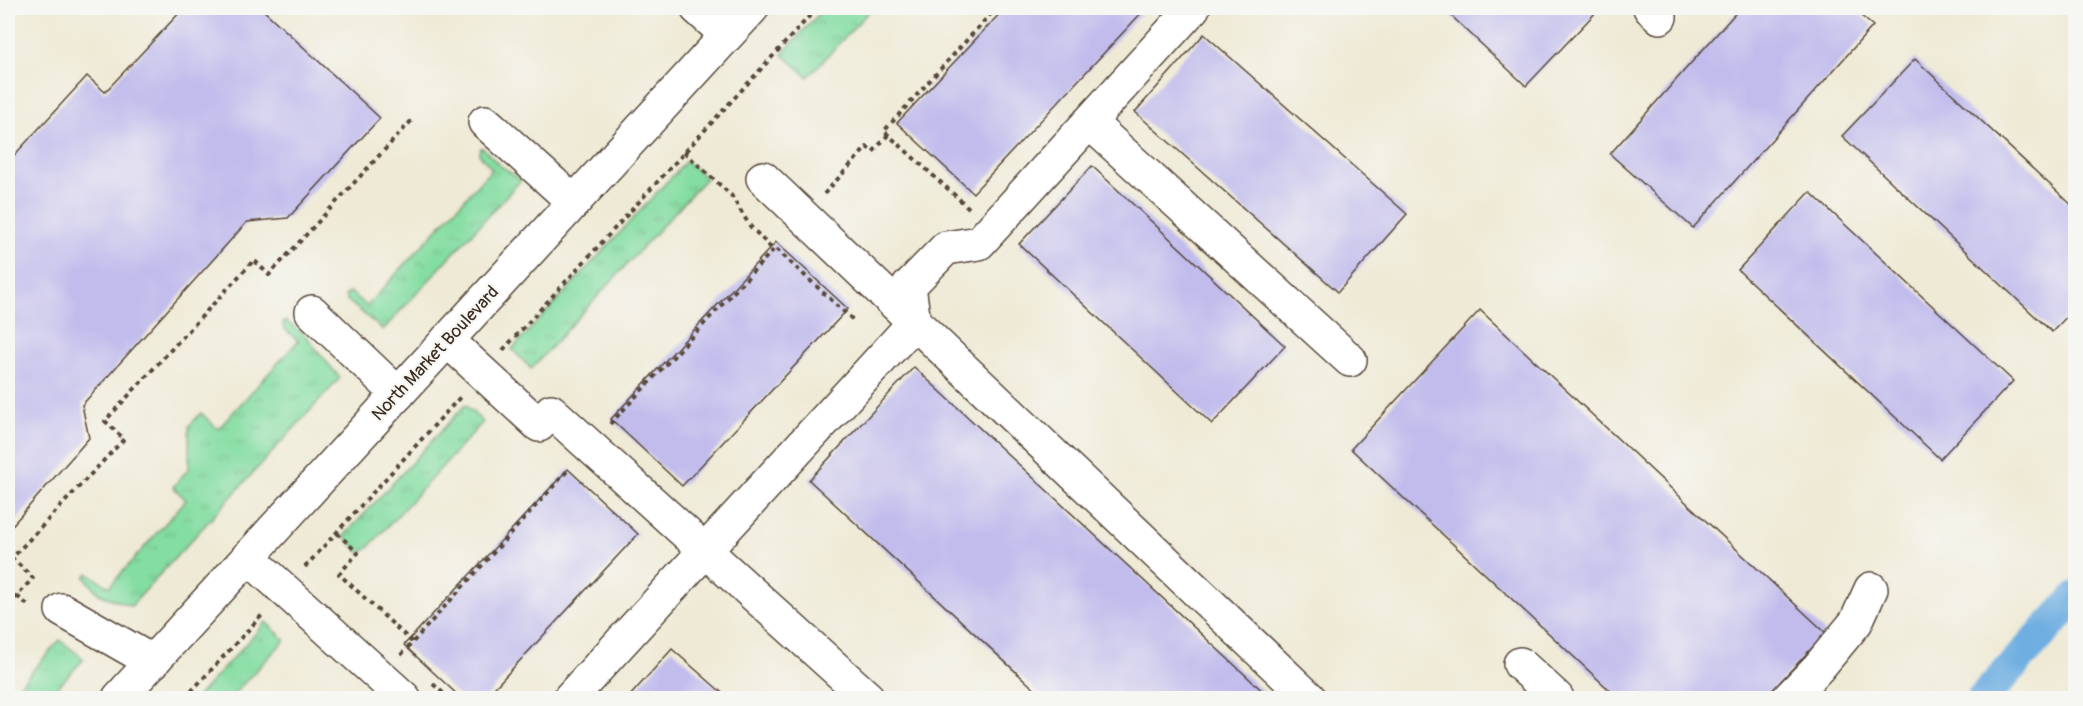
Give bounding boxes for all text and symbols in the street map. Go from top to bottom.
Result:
street label: North Market Boulevard [367,281,504,426]

